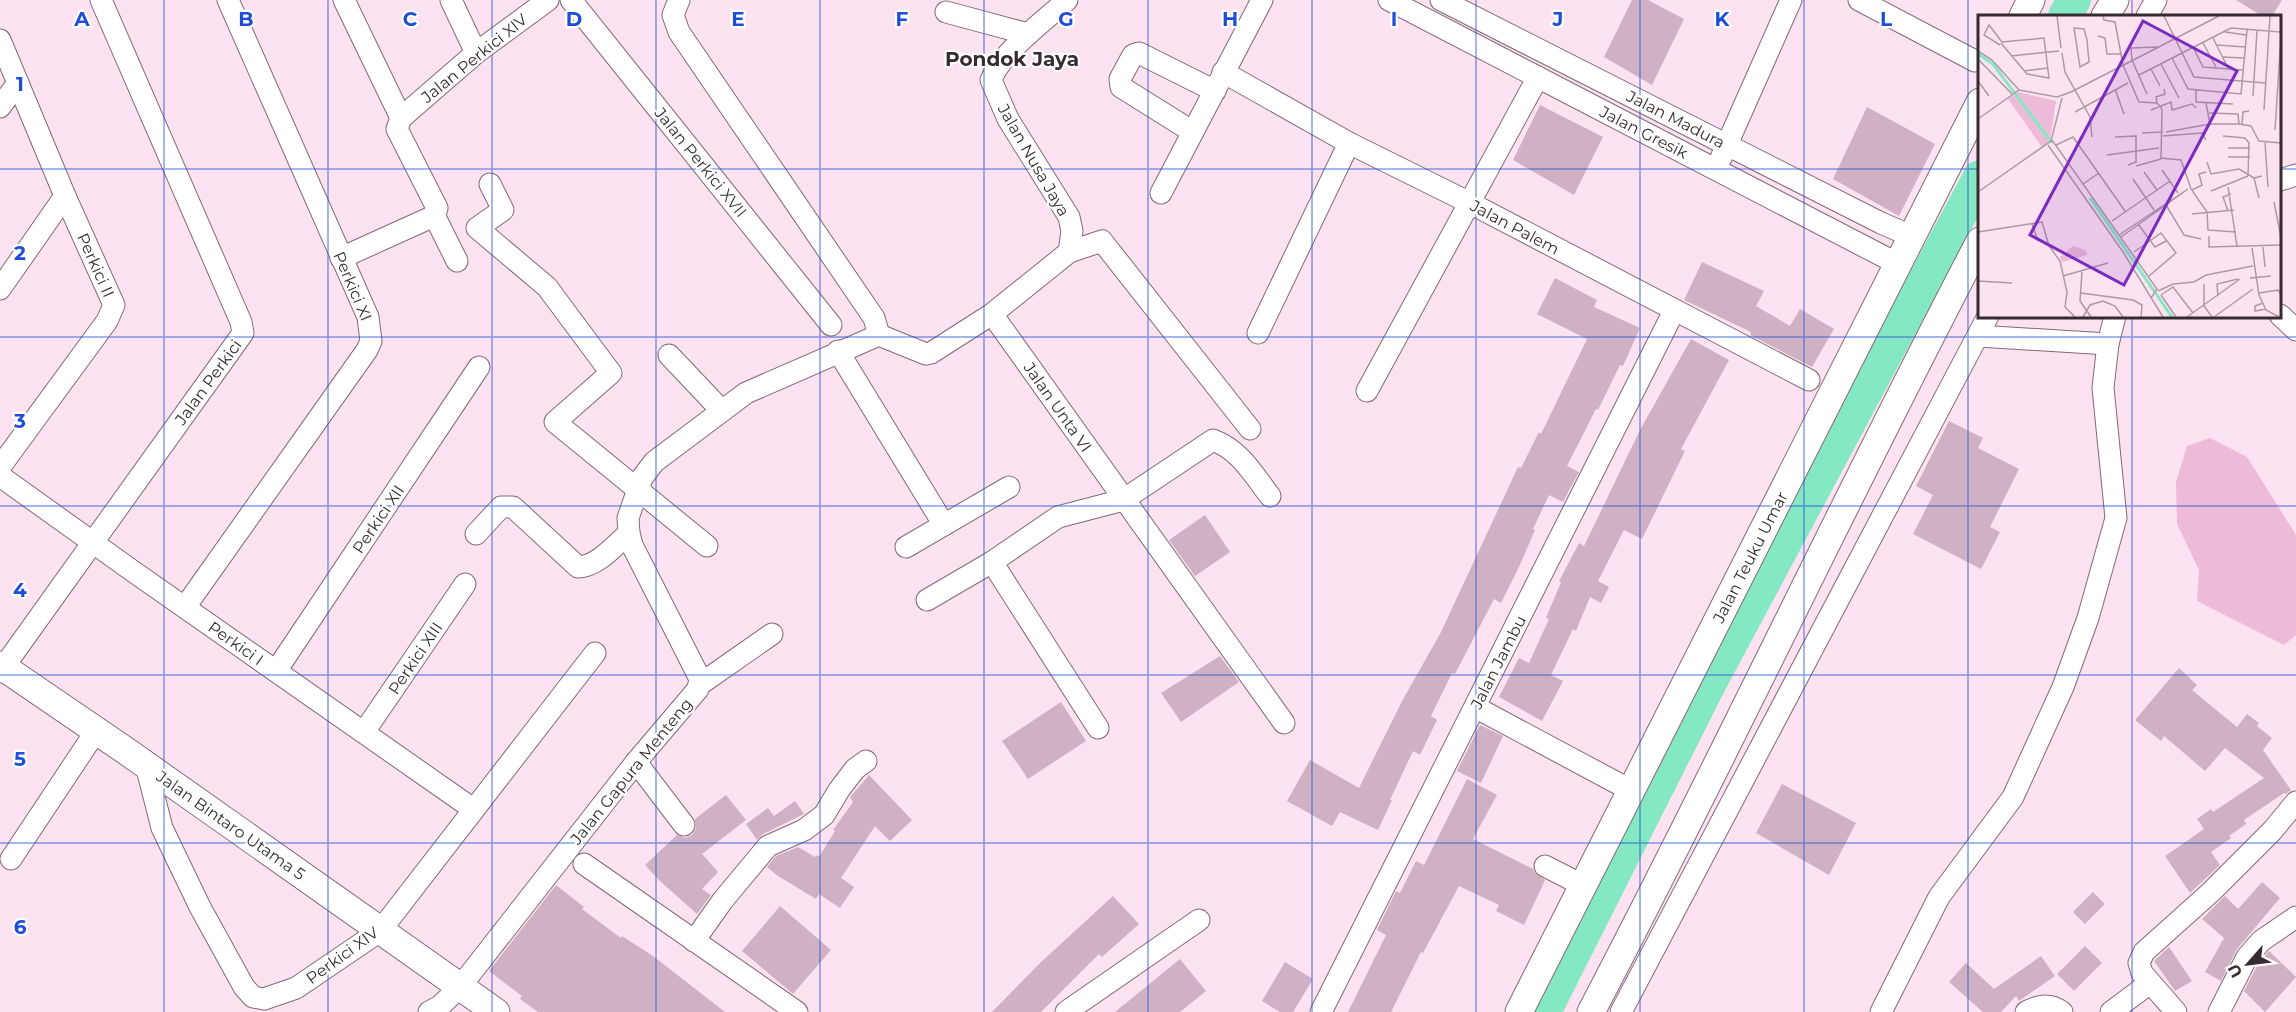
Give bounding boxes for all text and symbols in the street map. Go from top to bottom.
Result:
text: A [73,7,90,31]
text: B [238,7,254,31]
text: C [403,7,418,31]
text: D [566,7,582,31]
text: E [731,7,745,31]
text: F [896,7,909,31]
text: G [1058,7,1074,31]
text: H [1222,7,1238,31]
text: I [1391,7,1397,31]
text: J [1552,7,1563,31]
text: K [1715,7,1731,31]
text: L [1880,7,1892,31]
street label: Jalan Perkici XIV [417,9,532,108]
inset map [1978,15,2281,318]
district label: Pondok Jaya [945,47,1079,71]
text: 1 [16,72,24,96]
street label: Jalan Madura [1623,86,1728,152]
street label: Jalan Nusa Jaya [993,100,1073,220]
street label: Jalan Gresik [1596,102,1691,163]
street label: Jalan Perkici XVII [650,103,751,221]
street label: Jalan Palem [1466,196,1562,259]
street label: Perkici II [73,230,118,300]
text: 2 [14,241,26,265]
street label: Perkici XI [329,249,376,324]
street label: Jalan Perkici [171,336,246,429]
street label: Jalan Unta VI [1019,358,1096,456]
text: 3 [13,409,26,433]
street label: Perkici XII [349,481,408,557]
street label: Jalan Teuku Umar [1709,488,1792,627]
text: 4 [13,578,27,602]
street label: Jalan Jambu [1466,612,1530,713]
street label: Perkici I [204,617,267,669]
street label: Perkici XIII [384,618,447,698]
street label: Jalan Gapura Menteng [566,694,696,849]
text: 5 [14,747,26,771]
street label: Jalan Bintaro Utama 5 [152,766,309,884]
text: 6 [14,915,27,939]
street label: Perkici XIV [303,922,383,988]
north arrow [2218,934,2278,994]
text: U [2224,961,2247,981]

